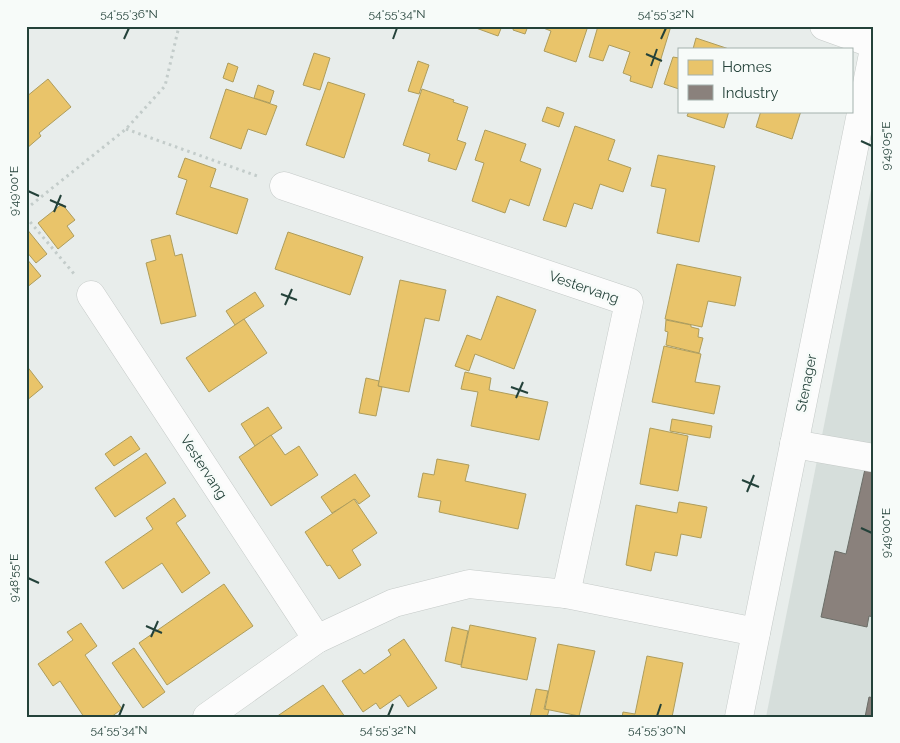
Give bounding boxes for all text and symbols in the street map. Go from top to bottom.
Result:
text: 54°55'36"N [100,7,158,21]
text: 54°55'34"N [369,7,425,21]
text: 54°55'32"N [638,7,694,21]
legend [678,48,852,112]
text: Homes [722,58,772,76]
text: Industry [722,84,778,102]
text: 9°49'05"E [879,121,893,171]
text: 9°49'00"E [7,166,21,216]
street label: Vestervang [547,268,621,306]
street label: Stenager [793,353,819,413]
street label: Vestervang [177,432,231,502]
text: 9°49'00"E [879,508,893,558]
text: 9°48'55"E [7,554,21,602]
text: 54°55'34"N [91,723,147,737]
text: 54°55'32"N [360,723,416,737]
text: 54°55'30"N [628,723,686,737]

